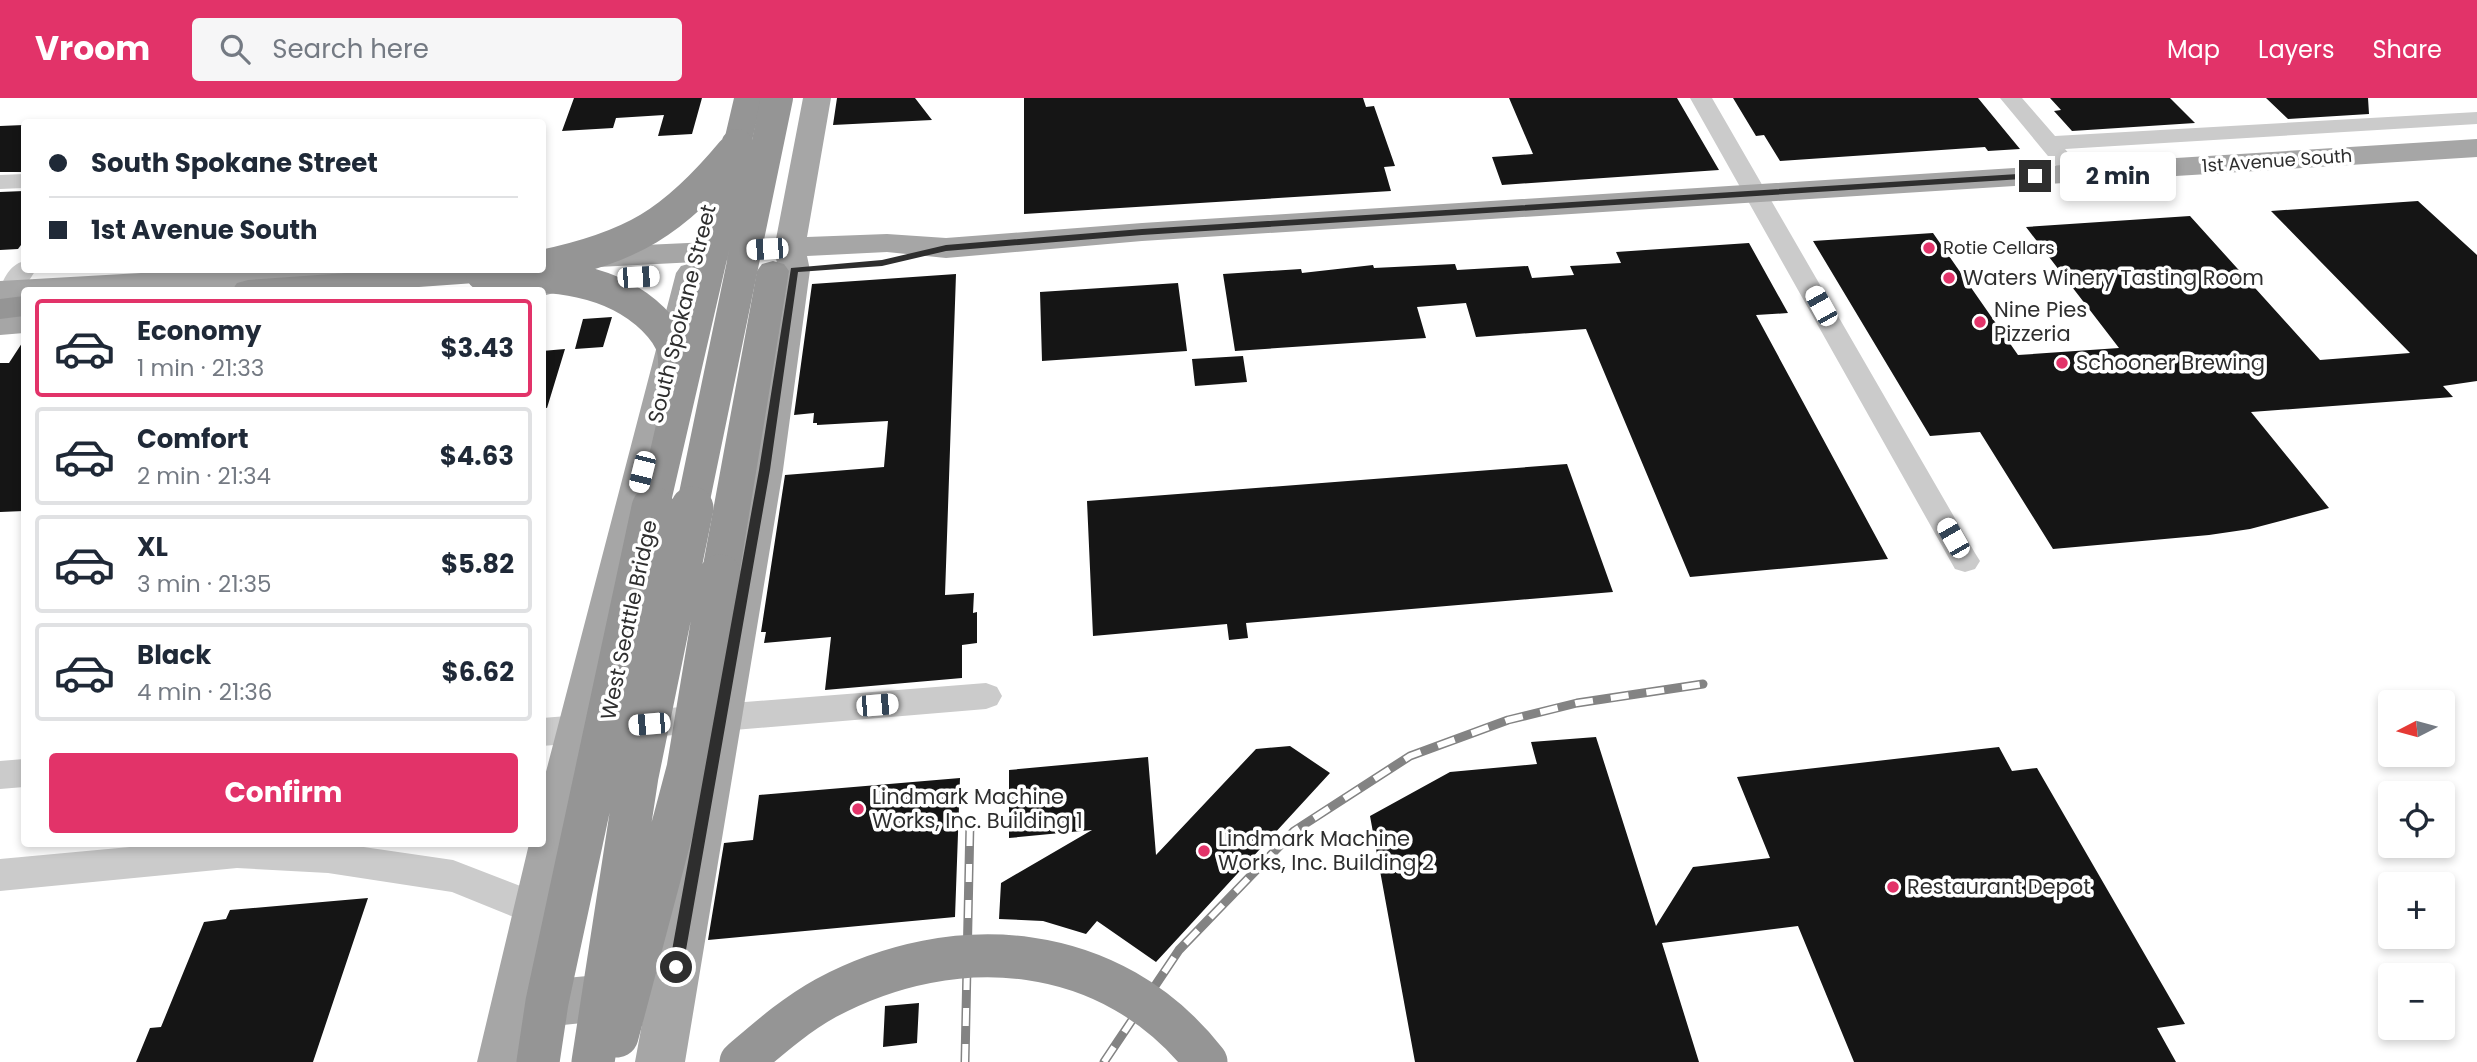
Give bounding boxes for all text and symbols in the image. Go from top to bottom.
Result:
search box [192,18,682,81]
text: Vroom [35,25,150,72]
icon: search [216,30,254,68]
text: Search here [272,31,429,67]
text: Map [2167,33,2220,66]
text: Layers [2258,33,2334,66]
text: Share [2372,33,2442,66]
street label: 1st Avenue South [2201,143,2353,178]
text: South Spokane Street [91,145,378,181]
callout: 2 min [2060,152,2175,200]
route end [2019,160,2051,192]
text: 2 min [2086,160,2150,192]
street label: South Spokane Street [640,201,723,426]
text: 1st Avenue South [91,212,318,248]
place label: Rotie Cellars [1943,235,2055,260]
car [746,237,789,261]
marker: Rotie Cellars [1921,240,1937,256]
place label: Waters Winery Tasting Room [1963,263,2264,292]
car [617,265,660,289]
marker: Waters Winery Tasting Room [1941,270,1957,286]
car [1802,283,1841,329]
place label: Nine Pies Pizzeria [1994,295,2087,348]
text: Economy [137,313,261,349]
marker: Nine Pies Pizzeria [1972,314,1988,330]
icon: car [53,317,116,380]
text: $3.43 [440,330,514,366]
place label: Schooner Brewing [2076,348,2265,377]
text: 1 min · 21:33 [137,352,264,384]
marker: Schooner Brewing [2054,355,2070,371]
text: Comfort [137,421,249,457]
icon: car [53,425,116,488]
text: $4.63 [440,438,514,474]
car [627,449,658,495]
text: 2 min · 21:34 [137,460,271,492]
car [1934,515,1973,561]
street label: West Seattle Bridge [593,517,664,723]
text: XL [137,529,168,565]
icon: car [53,533,116,596]
text: $5.82 [441,546,514,582]
text: 3 min · 21:35 [137,568,271,600]
text: Black [137,637,211,673]
icon: car [53,641,116,704]
text: $6.62 [442,654,514,690]
text: 4 min · 21:36 [137,676,272,708]
north arrow [2378,690,2455,766]
map controls [2378,690,2455,1040]
car [856,693,899,717]
car [628,712,671,736]
button: Confirm [49,753,518,833]
button: locate [2378,781,2455,858]
place label: Lindmark Machine Works, Inc. Building 1 [872,782,1083,835]
marker: Lindmark Machine Works, Inc. Building 1 [850,801,866,817]
place label: Lindmark Machine Works, Inc. Building 2 [1218,824,1434,877]
marker: Lindmark Machine Works, Inc. Building 2 [1196,843,1212,859]
place label: Restaurant Depot [1907,872,2091,901]
button: + [2378,872,2455,949]
marker: Restaurant Depot [1885,879,1901,895]
route start [660,951,692,983]
button: − [2378,963,2455,1040]

